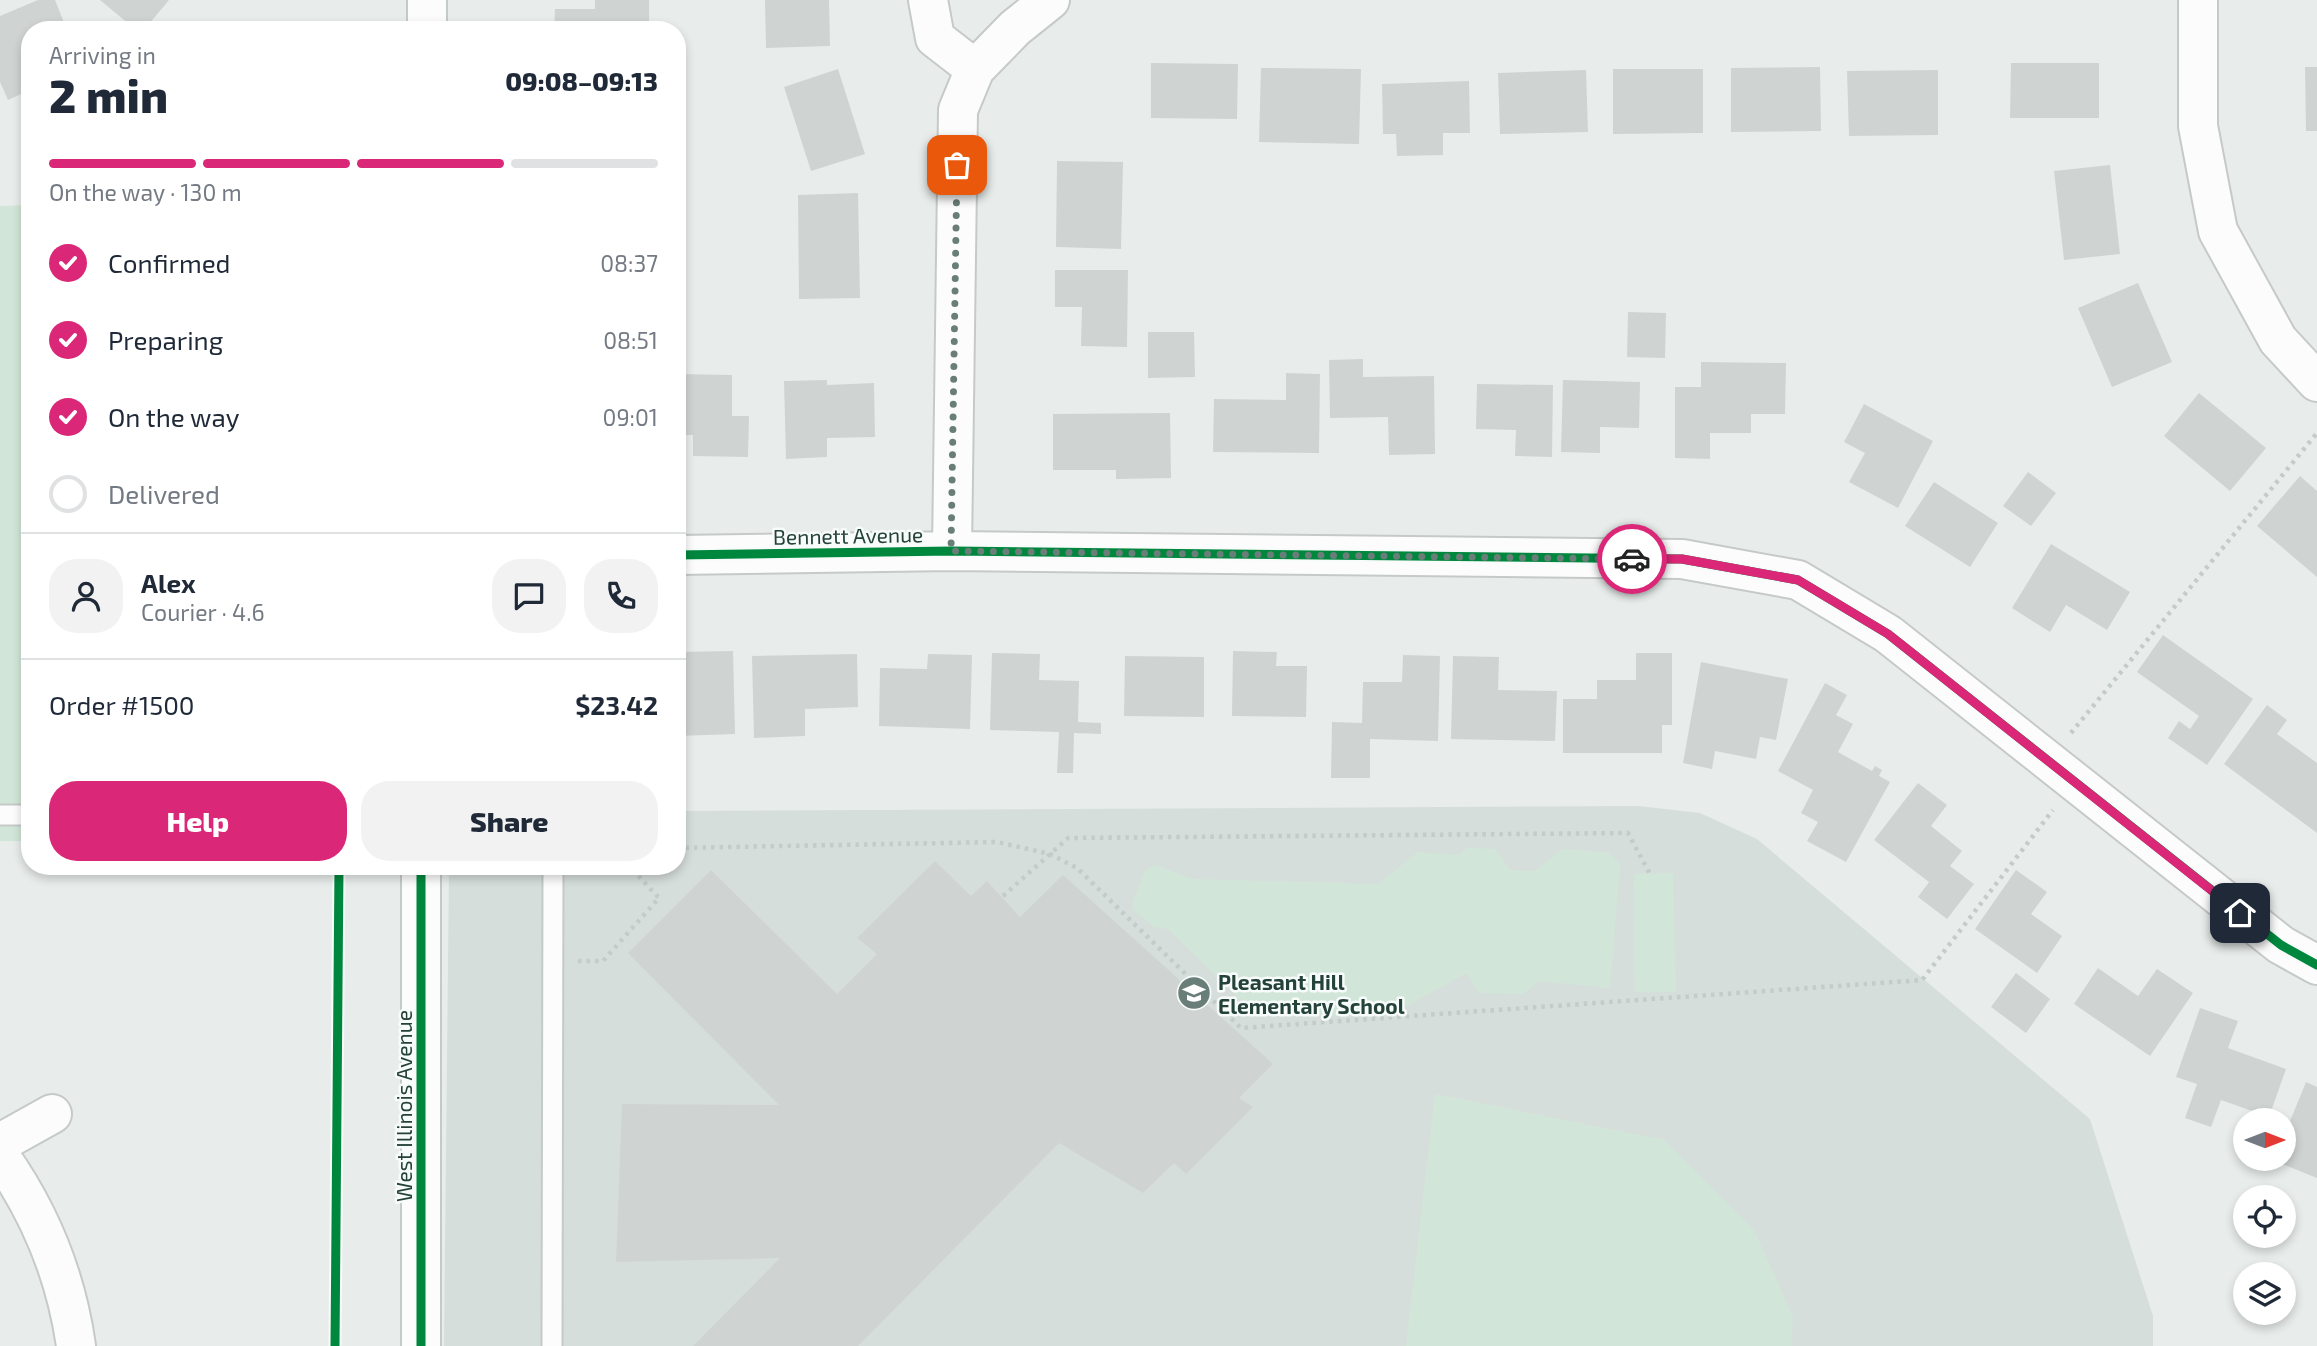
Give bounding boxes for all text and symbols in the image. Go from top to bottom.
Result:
text: Arriving in [49,41,156,69]
text: 09:08–09:13 [505,65,658,96]
text: 2 min [49,67,168,122]
pin [927,135,987,195]
icon: bag [938,146,976,184]
text: On the way · 130 m [49,178,242,206]
icon: check [49,244,87,282]
text: Confirmed [108,247,231,278]
text: 08:37 [600,249,658,277]
icon: check [49,321,87,359]
text: Preparing [108,324,223,355]
text: 08:51 [603,326,658,354]
icon: check [49,398,87,436]
text: On the way [108,401,239,432]
text: 09:01 [603,403,658,431]
text: Delivered [108,478,220,509]
street label: Bennett Avenue [773,521,923,549]
courier [1597,524,1667,594]
icon: car [1613,540,1651,578]
button: person [49,559,123,633]
button: chat [492,559,566,633]
button: phone [584,559,658,633]
text: Alex [141,567,196,598]
text: Courier · 4.6 [141,598,265,626]
text: Order #1500 [49,689,195,720]
text: $23.42 [575,689,658,720]
button: Help [49,781,347,861]
button: Share [361,781,658,861]
pin [2210,883,2270,943]
icon: home [2221,894,2259,932]
place label: Pleasant Hill Elementary School [1218,969,1405,1019]
school or university icon: Pleasant Hill Elementary School [1175,974,1213,1012]
street label: West Illinois Avenue [391,1010,416,1202]
north arrow [2233,1108,2296,1171]
map controls [2233,1108,2296,1325]
button: locate [2233,1185,2296,1248]
button: layers [2233,1262,2296,1325]

